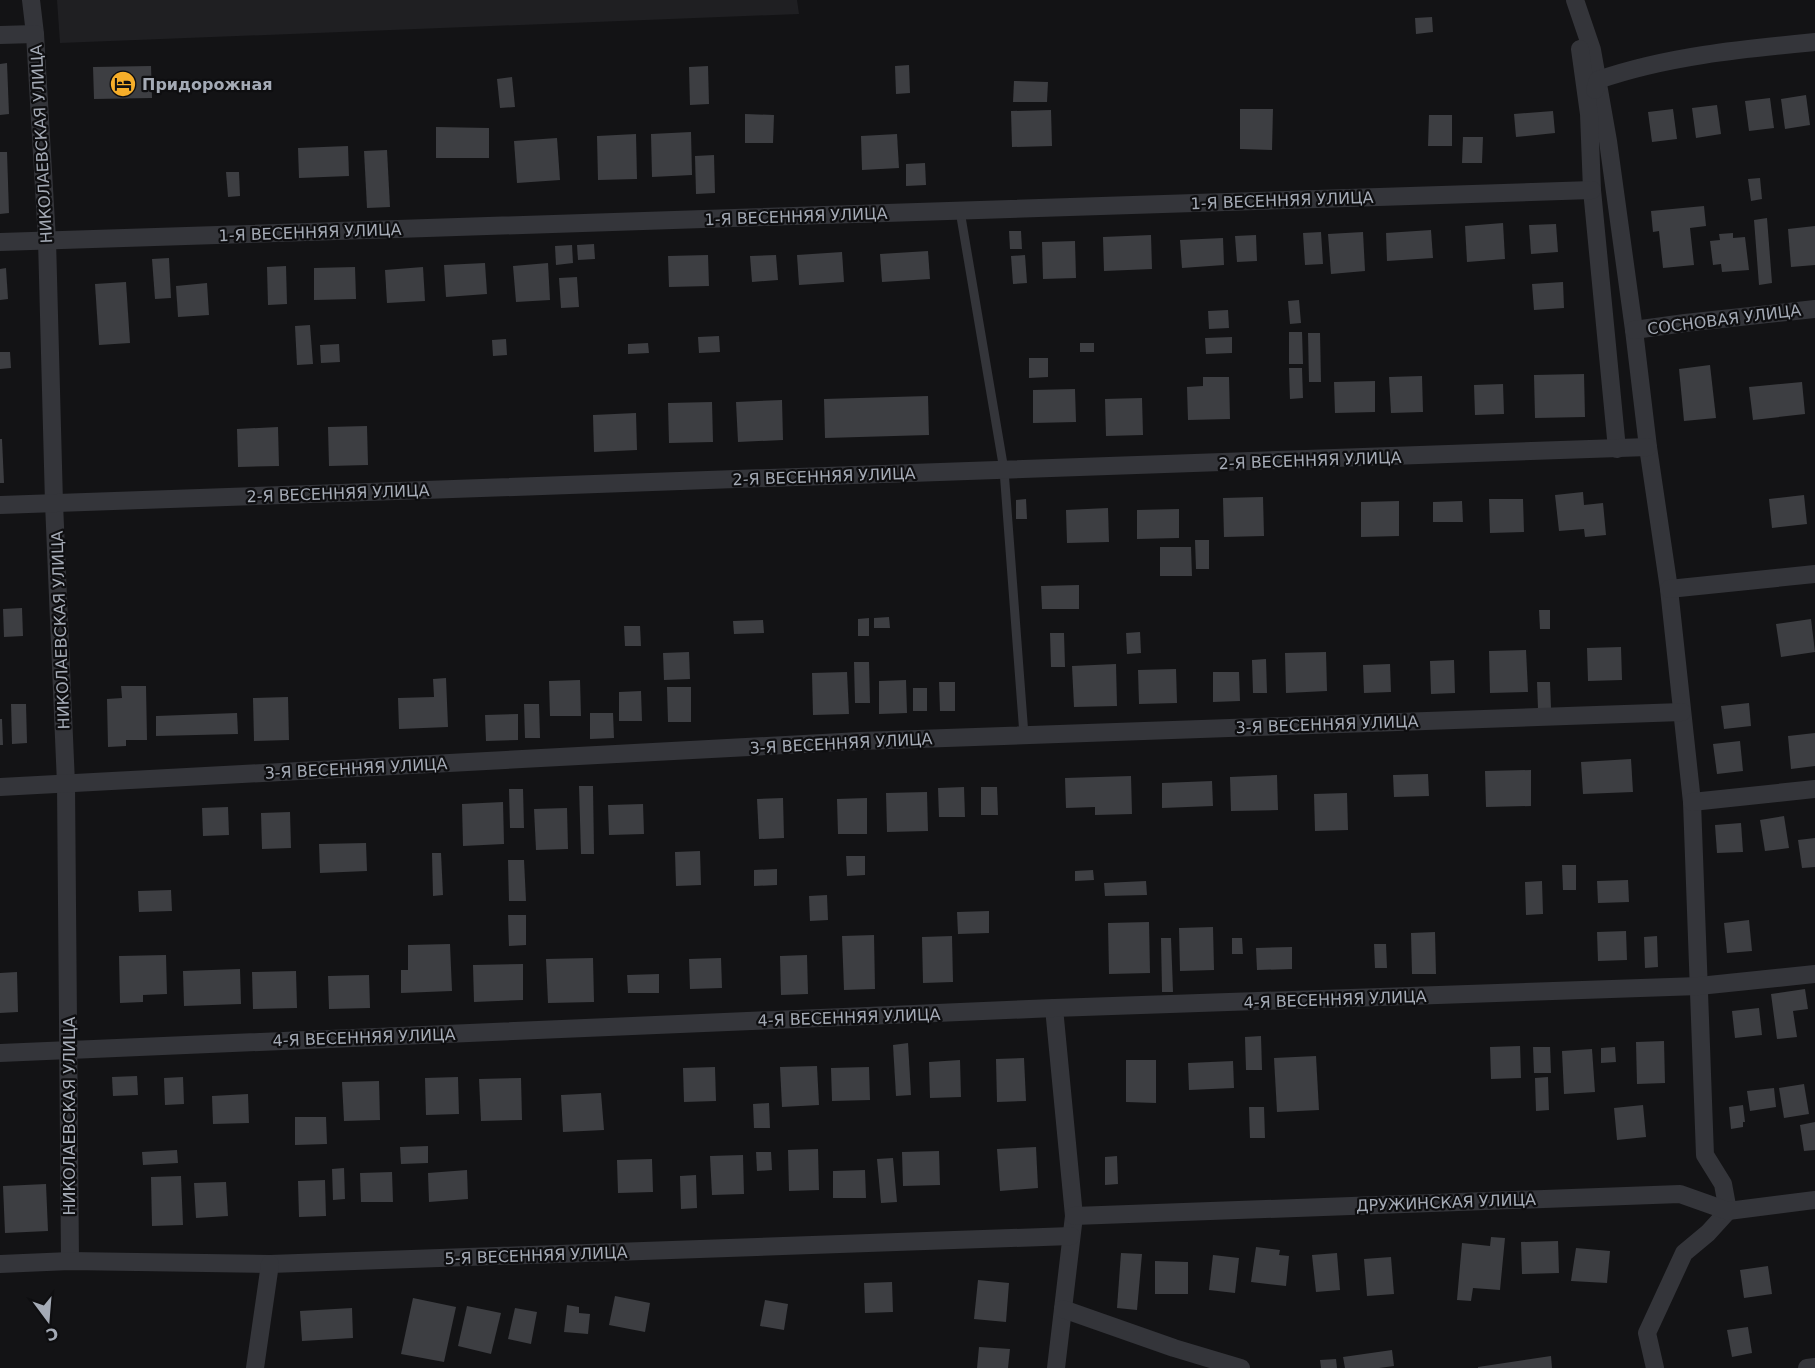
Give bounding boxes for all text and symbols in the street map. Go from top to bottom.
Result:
street label: НИКОЛАЕВСКАЯ УЛИЦА [27,44,56,244]
hotel icon: Придорожная [108,69,138,99]
place label: Придорожная [142,75,272,94]
street label: 1-Я ВЕСЕННЯЯ УЛИЦА [1190,188,1374,213]
street label: 1-Я ВЕСЕННЯЯ УЛИЦА [704,204,888,229]
street label: 1-Я ВЕСЕННЯЯ УЛИЦА [218,220,402,245]
street label: СОСНОВАЯ УЛИЦА [1646,301,1802,338]
street label: 2-Я ВЕСЕННЯЯ УЛИЦА [1218,448,1402,473]
street label: 2-Я ВЕСЕННЯЯ УЛИЦА [732,464,916,489]
street label: 2-Я ВЕСЕННЯЯ УЛИЦА [246,481,430,506]
street label: НИКОЛАЕВСКАЯ УЛИЦА [48,530,73,730]
street label: 3-Я ВЕСЕННЯЯ УЛИЦА [1235,712,1419,737]
street label: 3-Я ВЕСЕННЯЯ УЛИЦА [749,729,933,758]
street label: 3-Я ВЕСЕННЯЯ УЛИЦА [264,754,448,783]
street label: 4-Я ВЕСЕННЯЯ УЛИЦА [1243,987,1427,1012]
street label: 4-Я ВЕСЕННЯЯ УЛИЦА [757,1005,941,1030]
street label: НИКОЛАЕВСКАЯ УЛИЦА [60,1017,79,1215]
street label: 4-Я ВЕСЕННЯЯ УЛИЦА [272,1025,456,1050]
street label: ДРУЖИНСКАЯ УЛИЦА [1356,1190,1536,1215]
street label: 5-Я ВЕСЕННЯЯ УЛИЦА [444,1243,628,1268]
north arrow [18,1290,78,1350]
text: С [44,1323,60,1345]

